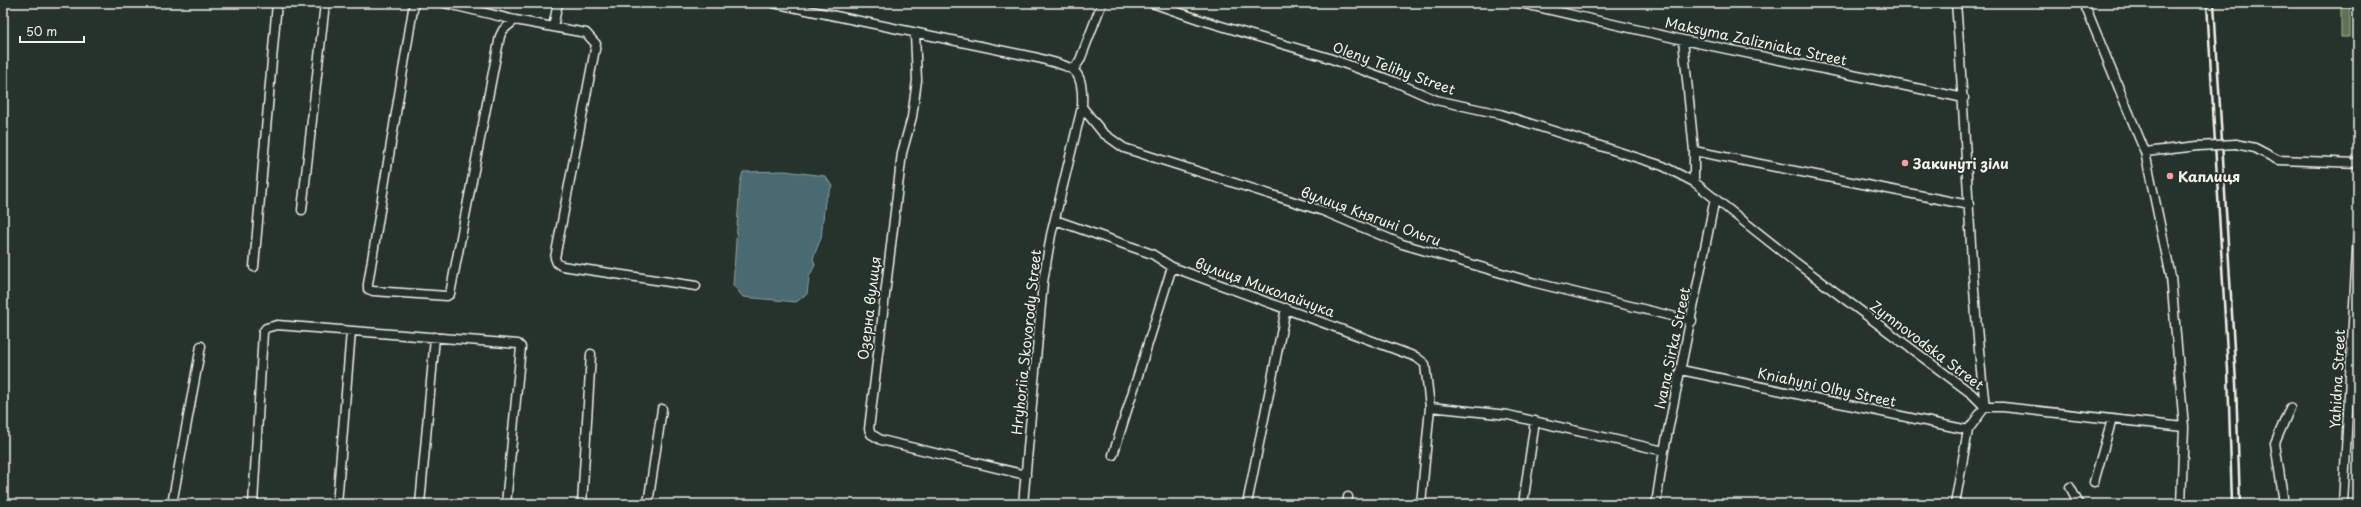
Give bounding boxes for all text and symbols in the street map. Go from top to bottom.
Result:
street label: Maksyma Zalizniaka Street [1663,11,1849,71]
scale bar [20,18,84,44]
text: 50 m [26,22,57,40]
street label: Oleny Telihy Street [1330,36,1458,100]
place label: Закинуті зіли [1912,153,2009,174]
marker: Закинуті зіли [1900,158,1910,168]
place label: Каплиця [2178,166,2240,187]
marker: Каплиця [2165,171,2175,181]
street label: вулиця Княгині Ольги [1298,181,1444,251]
street label: Hryhoriia Skovorody Street [1006,248,1046,436]
street label: вулиця Миколайчука [1192,252,1338,322]
street label: Озерна вулиця [852,255,886,361]
street label: Ivana Sirka Street [1649,285,1695,411]
street label: Zymnovodska Street [1866,295,1989,395]
street label: Yahidna Street [2324,328,2350,429]
street label: Kniahyni Olhy Street [1756,362,1898,412]

